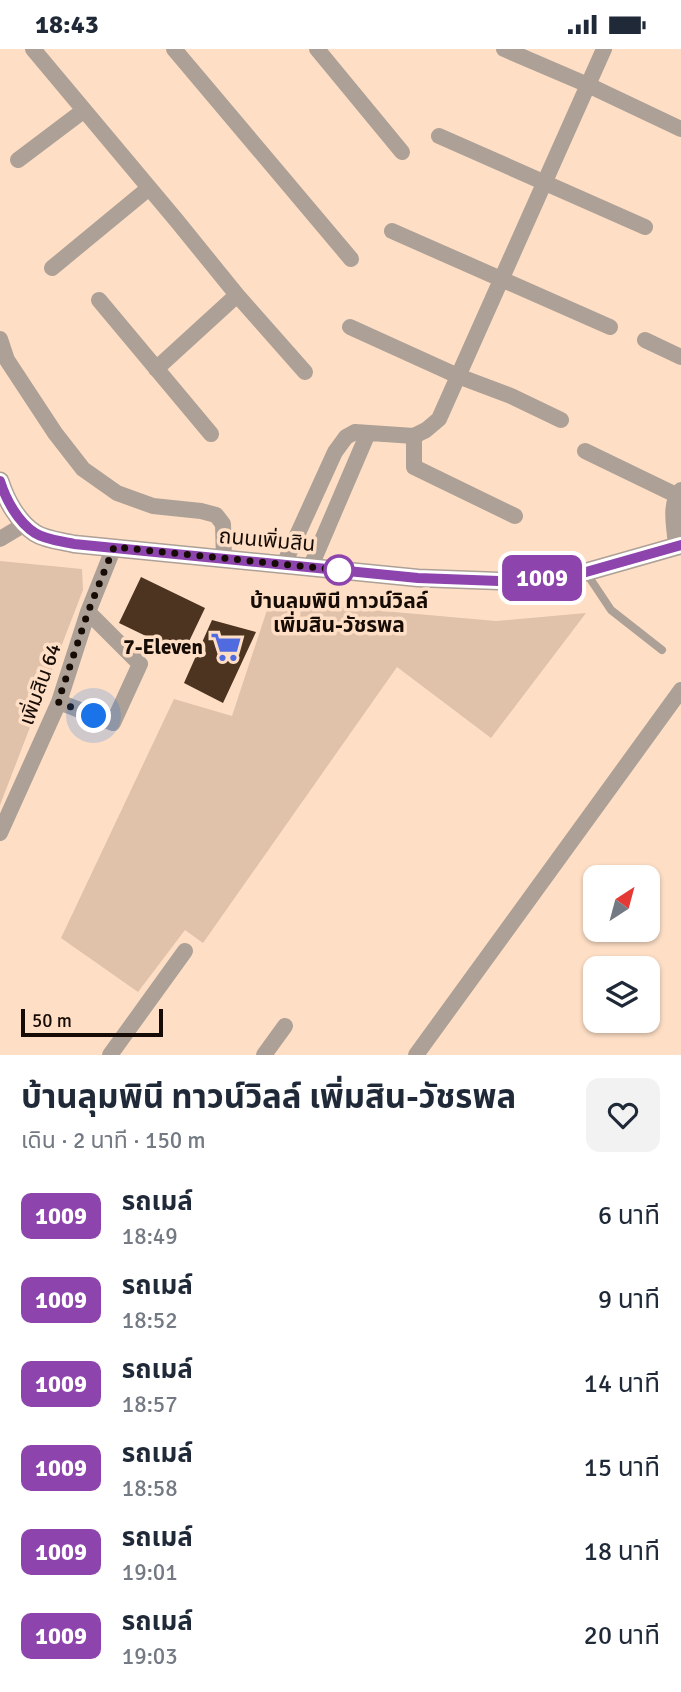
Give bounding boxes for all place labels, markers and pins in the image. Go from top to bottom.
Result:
marker: บ้านลุมพินี ทาวน์วิลล์ เพิ่มสิน-วัชรพล [324,555,354,585]
place label: บ้านลุมพินี ทาวน์วิลล์ เพิ่มสิน-วัชรพล [250,588,428,638]
supermarket icon: 7-Eleven [209,630,243,664]
place label: 7-Eleven [123,634,203,660]

